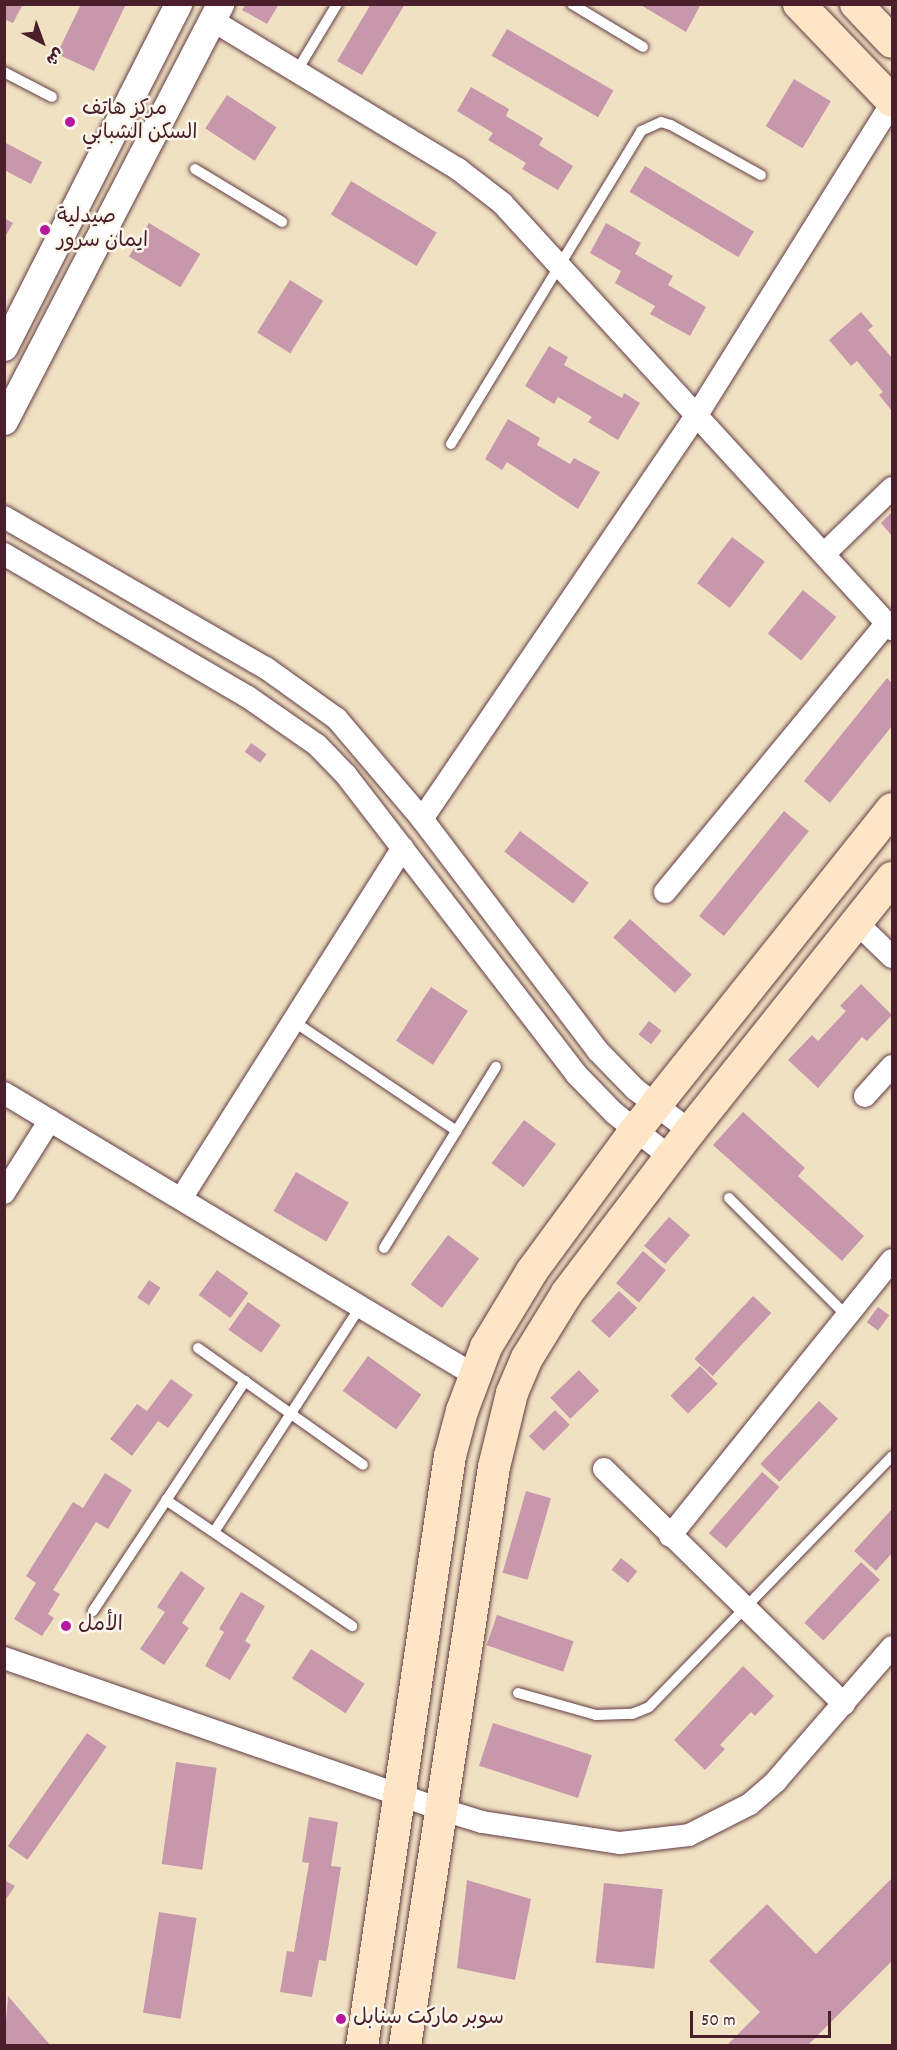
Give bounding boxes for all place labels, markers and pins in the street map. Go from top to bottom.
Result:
place label: مركز هاتف السكن الشبابي [82,97,197,147]
marker: مركز هاتف السكن الشبابي [63,115,77,129]
place label: صيدلية ايمان سرور [57,205,148,255]
marker: صيدلية ايمان سرور [38,223,52,237]
place label: الأمل [78,1613,123,1639]
marker: الأمل [59,1619,73,1633]
place label: سوبر ماركت سنابل [353,2006,504,2032]
marker: سوبر ماركت سنابل [334,2012,348,2026]

